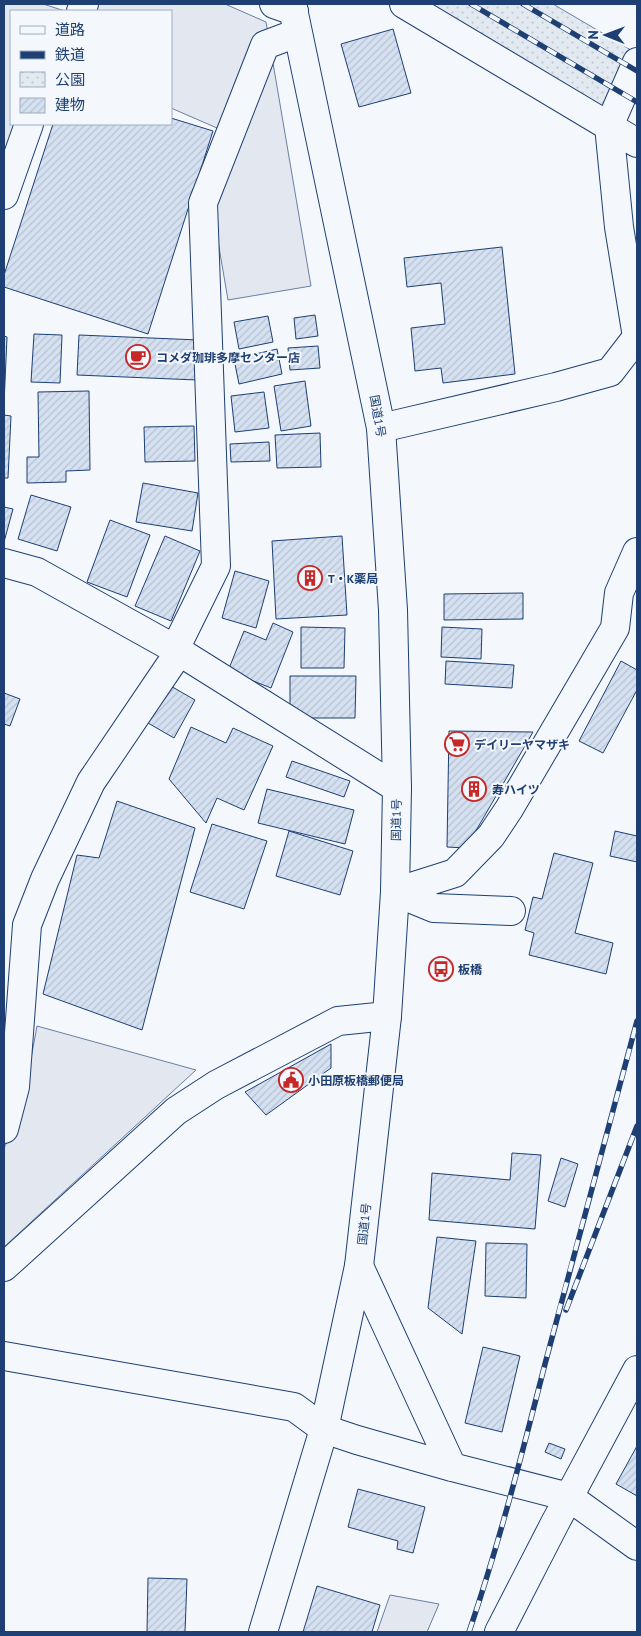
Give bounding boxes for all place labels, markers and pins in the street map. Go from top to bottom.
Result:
cafe icon: コメダ珈琲多摩センター店 [125,344,151,370]
place label: コメダ珈琲多摩センター店 [156,350,300,365]
building icon: T・K薬局 [297,565,323,591]
place label: T・K薬局 [328,571,378,586]
supermarket icon: デイリーヤマザキ [444,731,470,757]
place label: デイリーヤマザキ [474,737,570,752]
building icon: 寿ハイツ [461,776,487,802]
place label: 寿ハイツ [492,782,540,797]
bus stop icon: 板橋 [428,956,454,982]
place label: 板橋 [458,962,483,977]
public building icon: 小田原板橋郵便局 [278,1067,304,1093]
place label: 小田原板橋郵便局 [308,1073,404,1088]

